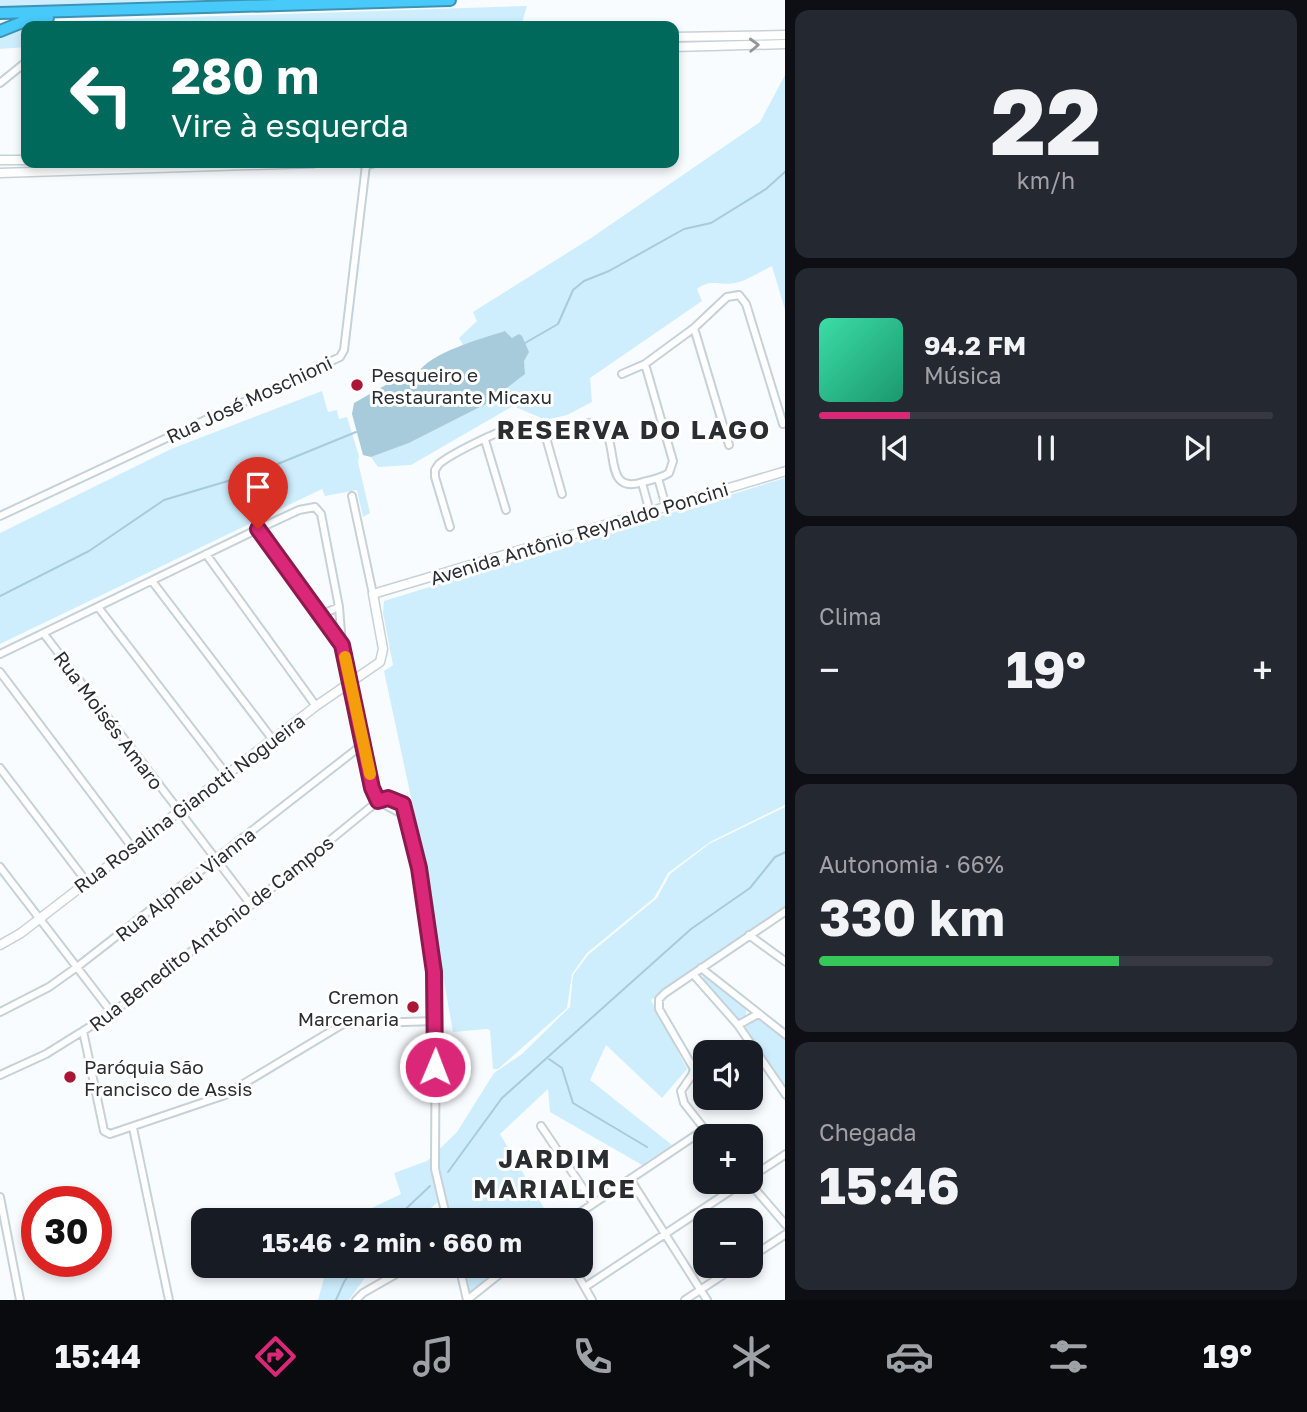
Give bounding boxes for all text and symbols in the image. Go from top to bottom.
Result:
one-way arrow [749,37,760,52]
text: 280 m [171,46,319,105]
icon: left [56,49,147,140]
text: 22 [990,66,1102,175]
text: Vire à esquerda [171,106,409,144]
text: km/h [1017,166,1075,194]
text: 94.2 FM [924,330,1026,361]
street label: Rua José Moschioni [162,350,336,448]
text: Música [924,361,1002,389]
place label: Pesqueiro e Restaurante Micaxu [371,363,552,408]
marker: Pesqueiro e Restaurante Micaxu [349,377,365,393]
district label: RESERVA DO LAGO [497,414,771,445]
icon: previous [876,429,914,467]
icon: pause [1027,429,1065,467]
icon: next [1178,429,1216,467]
pin [228,457,288,529]
icon: arrive [239,468,277,506]
street label: Avenida Antônio Reynaldo Poncini [427,477,731,589]
text: Clima [819,602,882,630]
text: 19° [1006,637,1086,699]
street label: Rua Moisés Amaro [50,646,168,794]
text: − [819,647,840,692]
text: + [1252,647,1273,692]
street label: Rua Rosalina Gianotti Nogueira [69,709,309,897]
street label: Rua Alpheu Vianna [110,822,260,946]
street label: Rua Benedito Antônio de Campos [84,830,338,1036]
text: Autonomia · 66% [819,850,1004,878]
text: 330 km [819,885,1005,947]
place label: Cremon Marcenaria [298,985,399,1030]
marker: Cremon Marcenaria [405,999,421,1015]
position arrow [398,1030,472,1104]
map controls [693,1040,763,1278]
button: sound [693,1040,763,1110]
place label: Paróquia São Francisco de Assis [84,1055,252,1100]
marker: Paróquia São Francisco de Assis [62,1069,78,1085]
text: Chegada [819,1118,916,1146]
button: + [693,1124,763,1194]
district label: JARDIM MARIALICE [473,1143,637,1204]
text: 15:46 [819,1153,960,1215]
speed limit sign: 30 [21,1186,112,1277]
button: − [693,1208,763,1278]
text: 15:46 · 2 min · 660 m [262,1227,522,1258]
icon: directions [251,1332,300,1381]
icon: music [409,1332,458,1381]
icon: phone [568,1332,617,1381]
icon: climate [727,1332,776,1381]
icon: car [885,1332,934,1381]
icon: filters [1044,1332,1093,1381]
text: 15:44 [55,1337,141,1375]
text: 19° [1203,1337,1252,1375]

